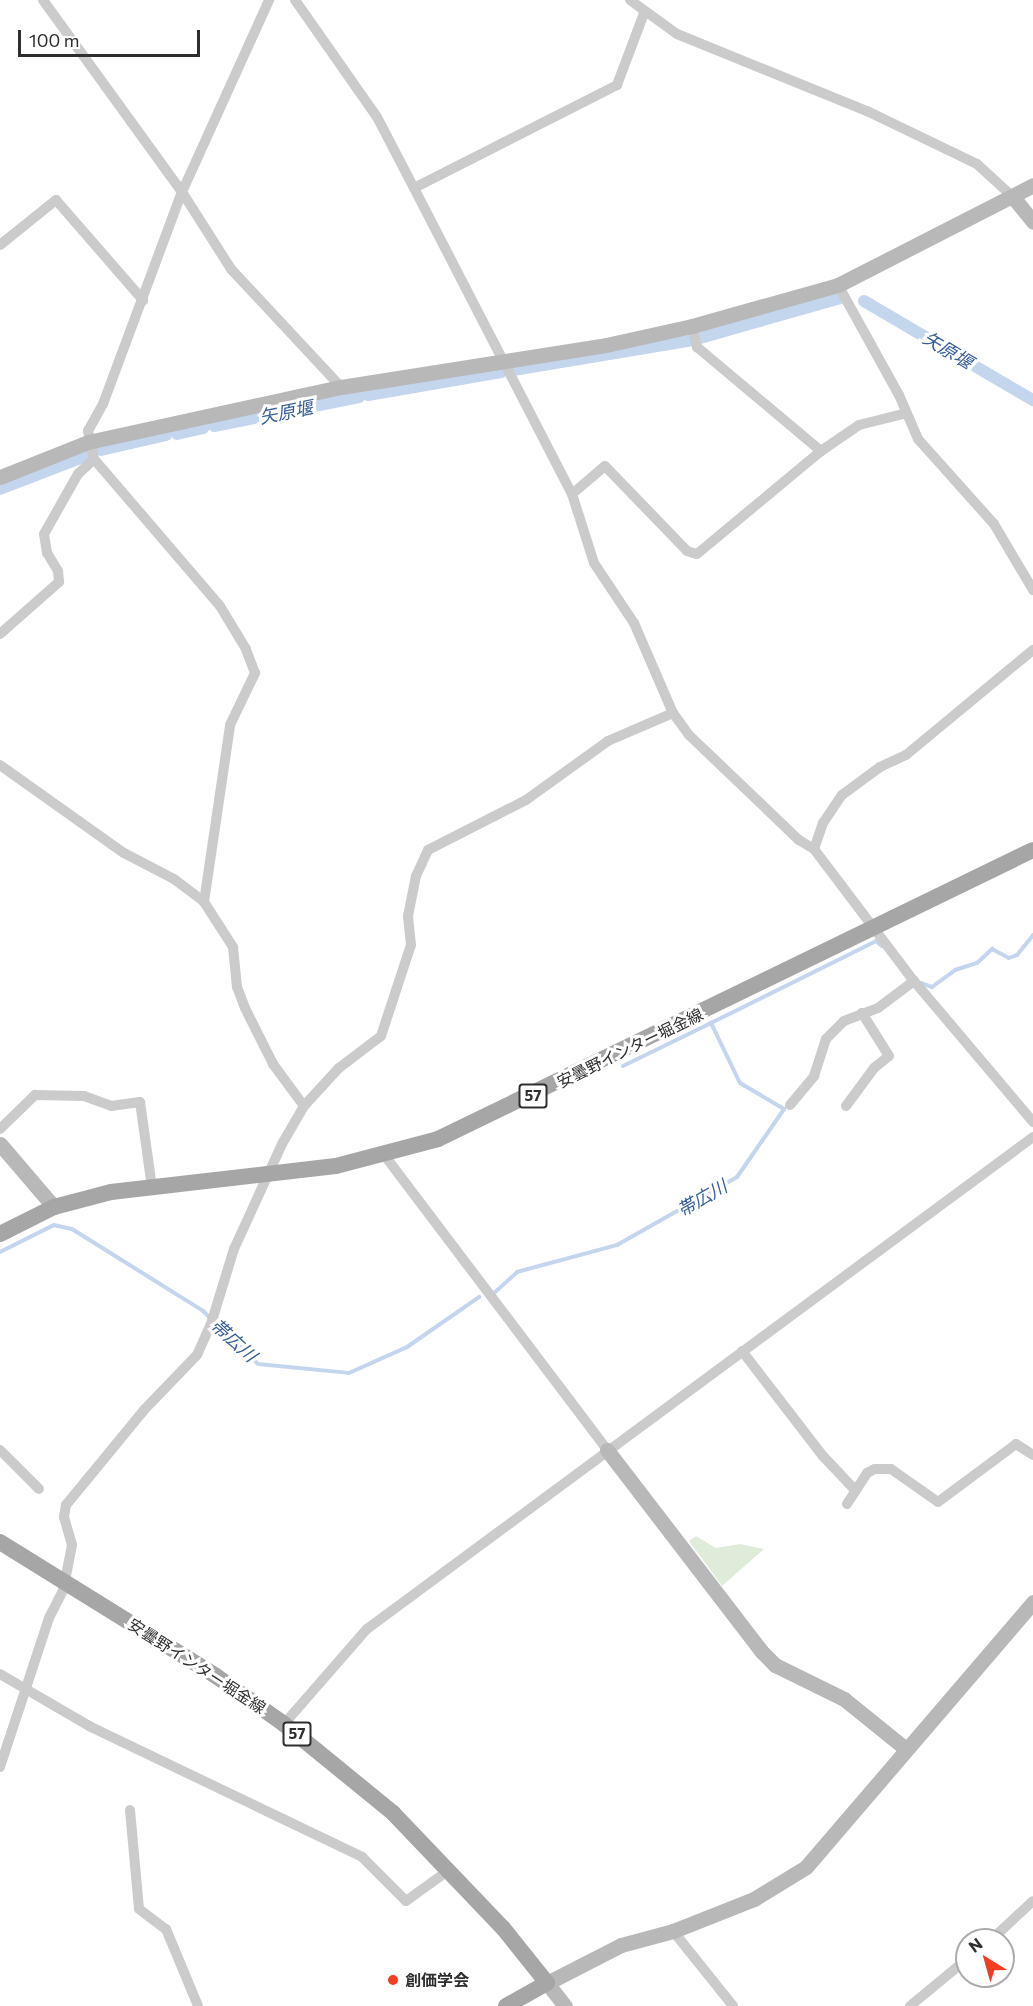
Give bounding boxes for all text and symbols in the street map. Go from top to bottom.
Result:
scale bar [21,18,202,56]
text: 100 m [29,29,79,51]
water label: 矢原堰 [919,327,977,373]
water label: 矢原堰 [257,396,315,428]
street label: 安曇野インター堀金線 [554,1004,706,1092]
road number: 57 [518,1084,548,1108]
water label: 帯広川 [673,1175,731,1221]
water label: 帯広川 [207,1314,261,1366]
street label: 安曇野インター堀金線 [125,1614,269,1718]
road number: 57 [282,1722,312,1746]
north arrow [955,1928,1015,1988]
text: N [965,1934,986,1956]
place label: 創価学会 [405,1970,469,1990]
marker: 創価学会 [386,1973,400,1987]

